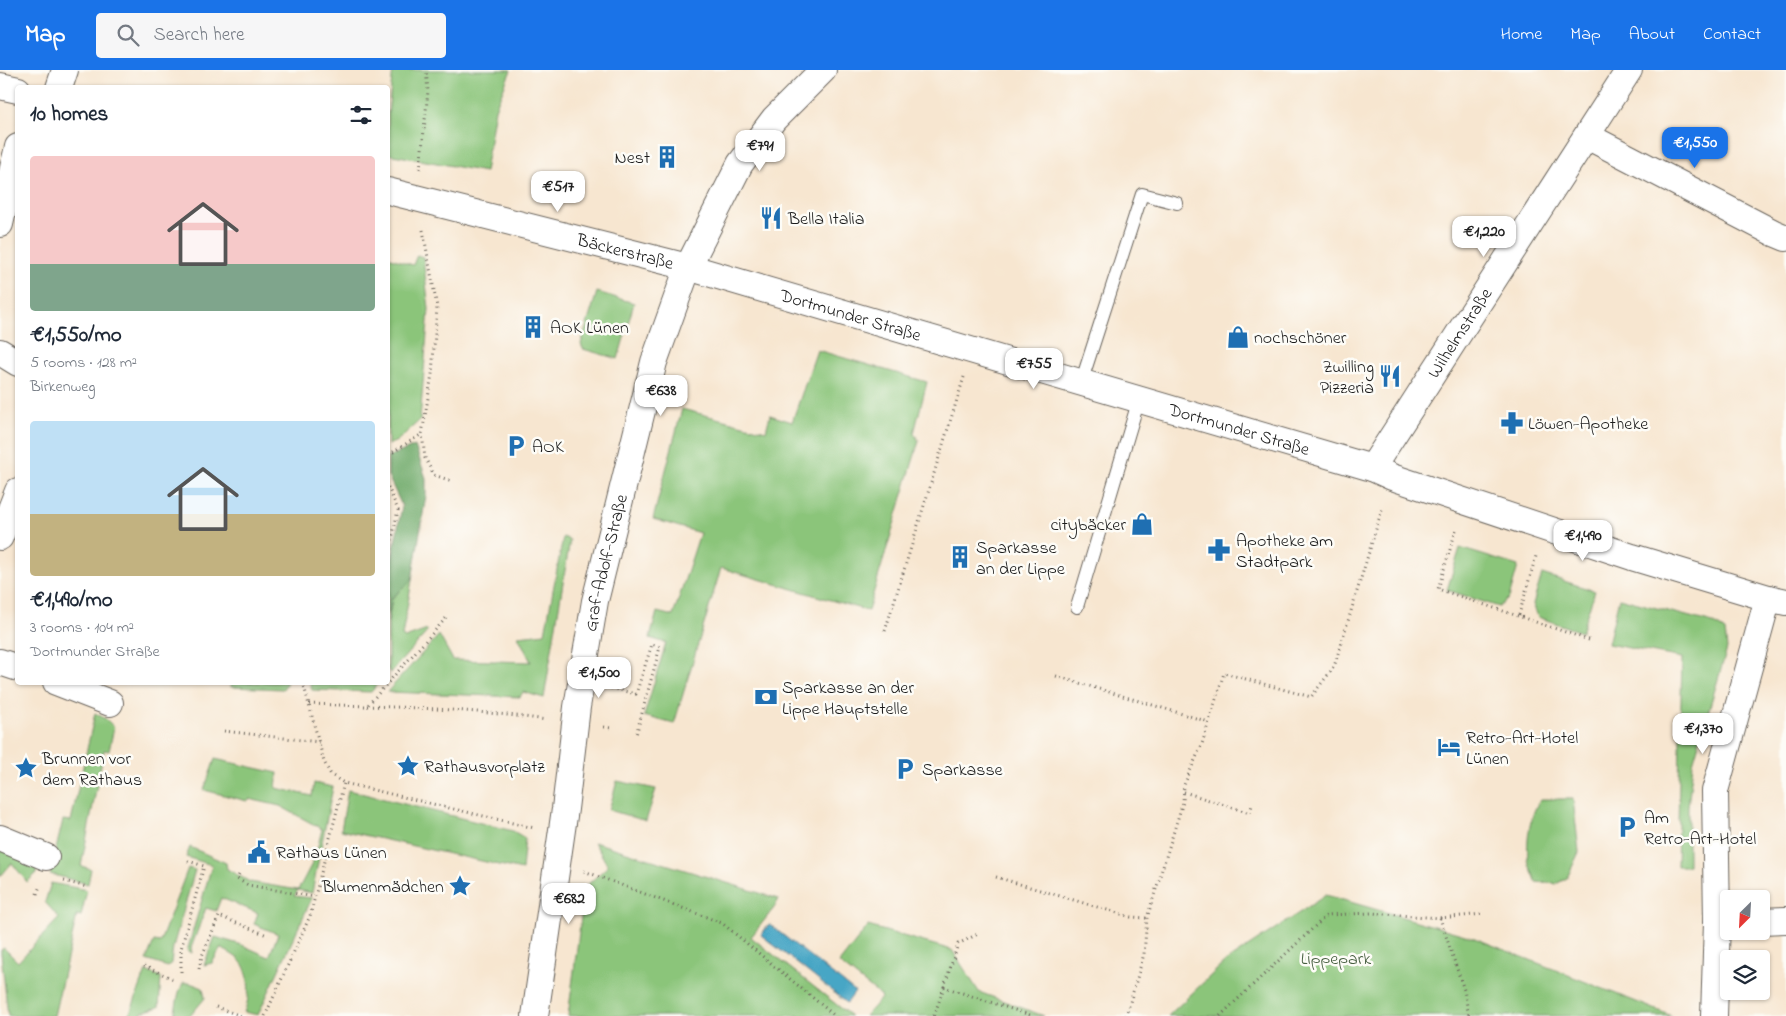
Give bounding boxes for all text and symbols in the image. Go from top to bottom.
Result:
search box [96,13,446,58]
text: Map [25,18,66,53]
icon: search [114,21,142,49]
text: Search here [154,22,245,49]
text: Home [1501,22,1542,48]
text: Map [1570,22,1601,48]
text: About [1629,22,1675,48]
text: Contact [1703,22,1761,48]
text: 10 homes [30,100,108,130]
icon: filters [347,101,375,129]
pin: €1,550 [1654,126,1736,169]
pin: €791 [730,129,790,172]
text: €1,550 [1673,131,1717,155]
text: €791 [746,134,774,158]
building icon: Nest [654,144,680,170]
place label: Nest [615,146,650,172]
pin: €517 [528,170,588,213]
text: €517 [542,175,574,199]
icon: home [158,189,248,279]
restaurant icon: Bella Italia [758,205,784,231]
place label: Bella Italia [787,207,864,233]
pin: €1,220 [1443,216,1525,258]
text: €1,220 [1463,220,1505,244]
street label: Bäckerstraße [573,228,677,278]
street label: Dortmunder Straße [775,283,925,350]
street label: Wilhelmstraße [1422,283,1500,384]
building icon: AOK Lünen [520,314,546,340]
place label: AOK Lünen [550,316,629,342]
text: €1,550/mo [30,321,122,351]
shop icon: nochschöner [1225,324,1251,350]
place label: nochschöner [1254,326,1347,352]
pin: €755 [1004,348,1064,390]
text: 5 rooms · 128 m² [30,351,137,375]
text: €755 [1016,352,1052,376]
place label: Zwilling Pizzeria [1320,355,1374,402]
restaurant icon: Zwilling Pizzeria [1377,363,1403,389]
pin: €638 [631,374,691,417]
text: Birkenweg [30,375,96,399]
text: €638 [646,379,676,403]
street label: Dortmunder Straße [1164,398,1313,464]
pharmacy icon: Löwen-Apotheke [1499,410,1525,436]
place label: Löwen-Apotheke [1528,412,1649,438]
parking icon: AOK [503,433,529,459]
place label: AOK [532,435,564,461]
icon: home [158,454,248,544]
street label: Graf-Adolf-Straße [579,491,636,634]
shop icon: citybäcker [1129,511,1155,537]
place label: citybäcker [1051,513,1126,539]
pin: €1,490 [1542,520,1624,562]
text: €1,490 [1564,524,1602,548]
place label: Apotheke am Stadtpark [1236,529,1333,576]
place label: Sparkasse an der Lippe [976,536,1066,583]
pharmacy icon: Apotheke am Stadtpark [1206,537,1232,563]
building icon: Sparkasse an der Lippe [947,544,973,570]
text: €1,490/mo [30,586,113,616]
text: 3 rooms · 104 m² [30,616,134,640]
text: Dortmunder Straße [30,640,160,664]
pin: €1,500 [558,656,640,699]
text: €1,500 [578,661,620,685]
place label: Sparkasse an der Lippe Hauptstelle [782,676,914,723]
bank icon: Sparkasse an der Lippe Hauptstelle [753,684,779,710]
pin: €1,370 [1662,712,1744,755]
text: €1,370 [1683,717,1723,741]
place label: Retro-Art-Hotel Lünen [1466,726,1578,773]
hotel icon: Retro-Art-Hotel Lünen [1436,734,1462,760]
place label: Brunnen vor dem Rathaus [41,747,142,794]
place icon: Rathausvorplatz [395,753,421,779]
place icon: Brunnen vor dem Rathaus [13,755,39,781]
place label: Rathausvorplatz [424,755,545,781]
parking icon: Sparkasse [892,756,918,782]
place label: Sparkasse [922,758,1004,784]
place label: Am Retro-Art-Hotel [1644,806,1756,853]
parking icon: Am Retro-Art-Hotel [1614,814,1640,840]
public building icon: Rathaus Lünen [246,839,272,865]
place label: Rathaus Lünen [276,841,387,867]
place icon: Blumenmädchen [447,873,473,899]
place label: Blumenmädchen [321,875,444,901]
pin: €682 [539,882,599,925]
text: €682 [553,887,585,911]
north arrow [1720,890,1770,940]
map controls [1720,890,1770,1000]
park label: Lippepark [1301,947,1371,973]
button: layers [1720,950,1770,1000]

